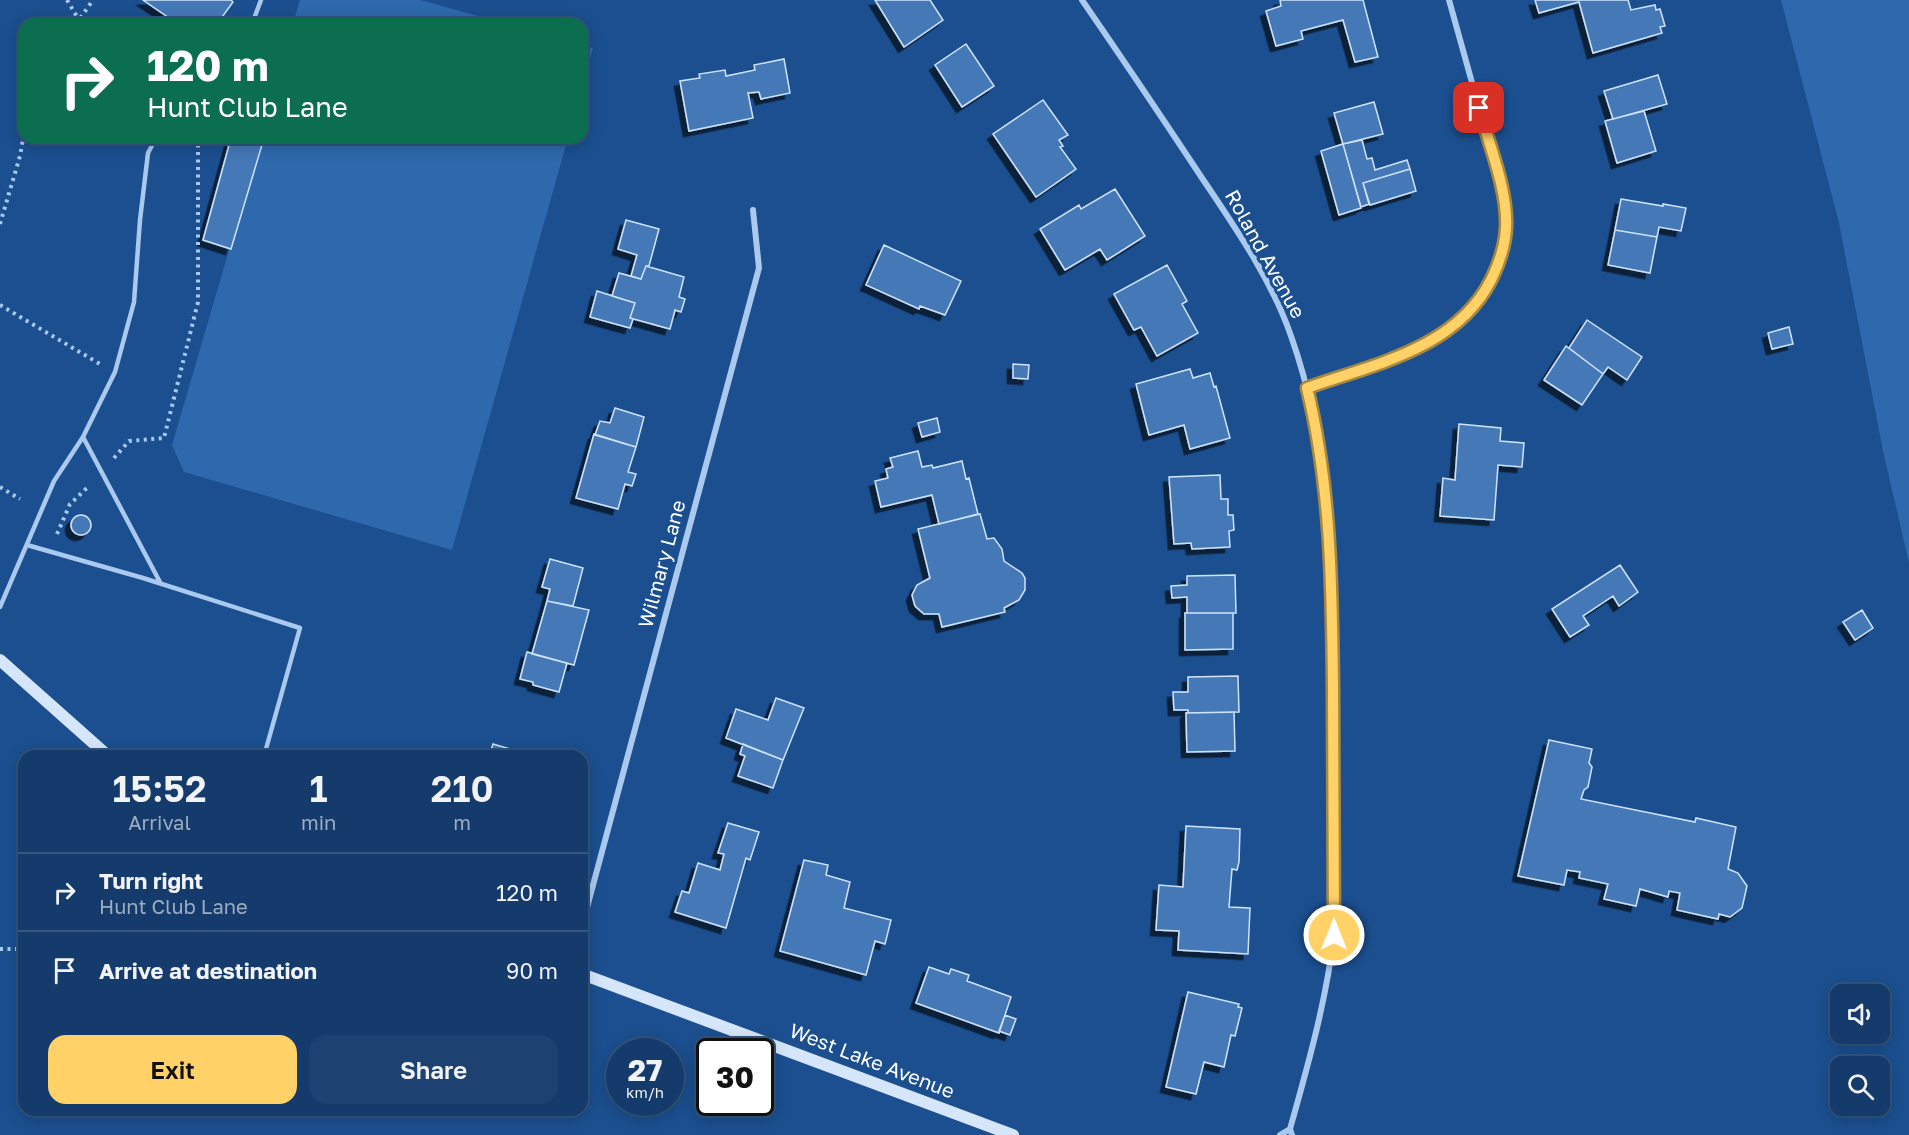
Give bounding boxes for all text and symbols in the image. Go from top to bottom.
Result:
text: 120 m [147,40,269,90]
icon: right [48,42,126,120]
pin [1453,82,1504,133]
text: Hunt Club Lane [147,91,348,123]
icon: arrive [1462,91,1495,124]
street label: Roland Avenue [1221,185,1311,322]
street label: Wilmary Lane [632,497,690,630]
text: 15:52 [112,767,206,810]
text: 1 [310,767,328,810]
text: 210 [431,767,494,810]
text: Arrival [128,810,191,834]
text: min [301,810,336,834]
text: m [453,810,471,834]
text: Turn right [99,867,203,894]
icon: right [48,876,81,909]
text: 120 m [496,879,558,906]
text: Hunt Club Lane [99,894,248,918]
position arrow [1302,903,1366,967]
icon: arrive [48,954,81,987]
text: Arrive at destination [99,957,317,984]
text: 90 m [506,957,558,984]
map controls [1830,984,1890,1116]
button: sound [1830,984,1890,1044]
street label: West Lake Avenue [787,1018,958,1103]
button: Exit [48,1035,297,1104]
button: Share [309,1035,558,1104]
speed limit sign: 30 [696,1038,774,1116]
text: 27 [628,1052,662,1088]
button: search [1830,1056,1890,1116]
text: km/h [626,1083,664,1101]

